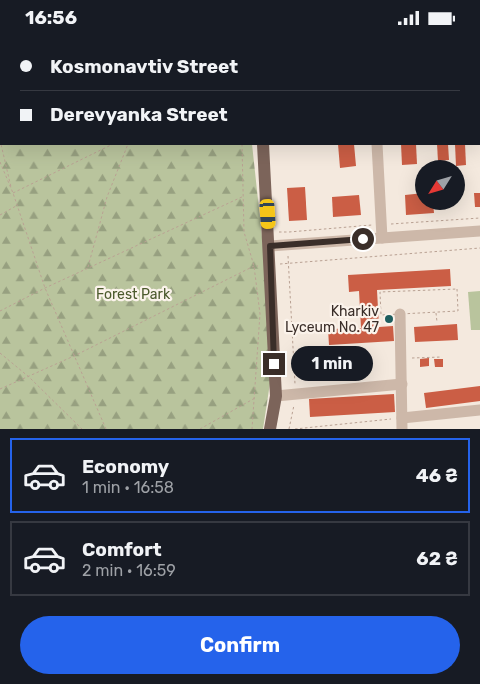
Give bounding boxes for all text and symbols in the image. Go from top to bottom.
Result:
text: 16:56 [25,6,77,29]
text: Kosmonavtiv Street [50,55,238,78]
text: Derevyanka Street [50,103,228,126]
north arrow [415,160,465,210]
map controls [415,160,465,210]
car [259,199,276,229]
route start [352,228,374,250]
park label: Forest Park [96,286,171,303]
place label: Kharkiv Lyceum No. 47 [285,303,379,336]
marker: Kharkiv Lyceum No. 47 [383,313,395,325]
callout: 1 min [292,347,374,381]
route end [263,353,285,375]
text: 1 min [312,354,352,373]
icon: car [22,453,67,498]
text: Economy [82,455,169,478]
text: 46 ₴ [416,464,458,487]
text: 1 min · 16:58 [82,478,174,497]
icon: car [22,536,67,581]
text: Comfort [82,538,162,561]
text: 62 ₴ [416,547,458,570]
text: 2 min · 16:59 [82,561,176,580]
button: Confirm [20,616,460,674]

